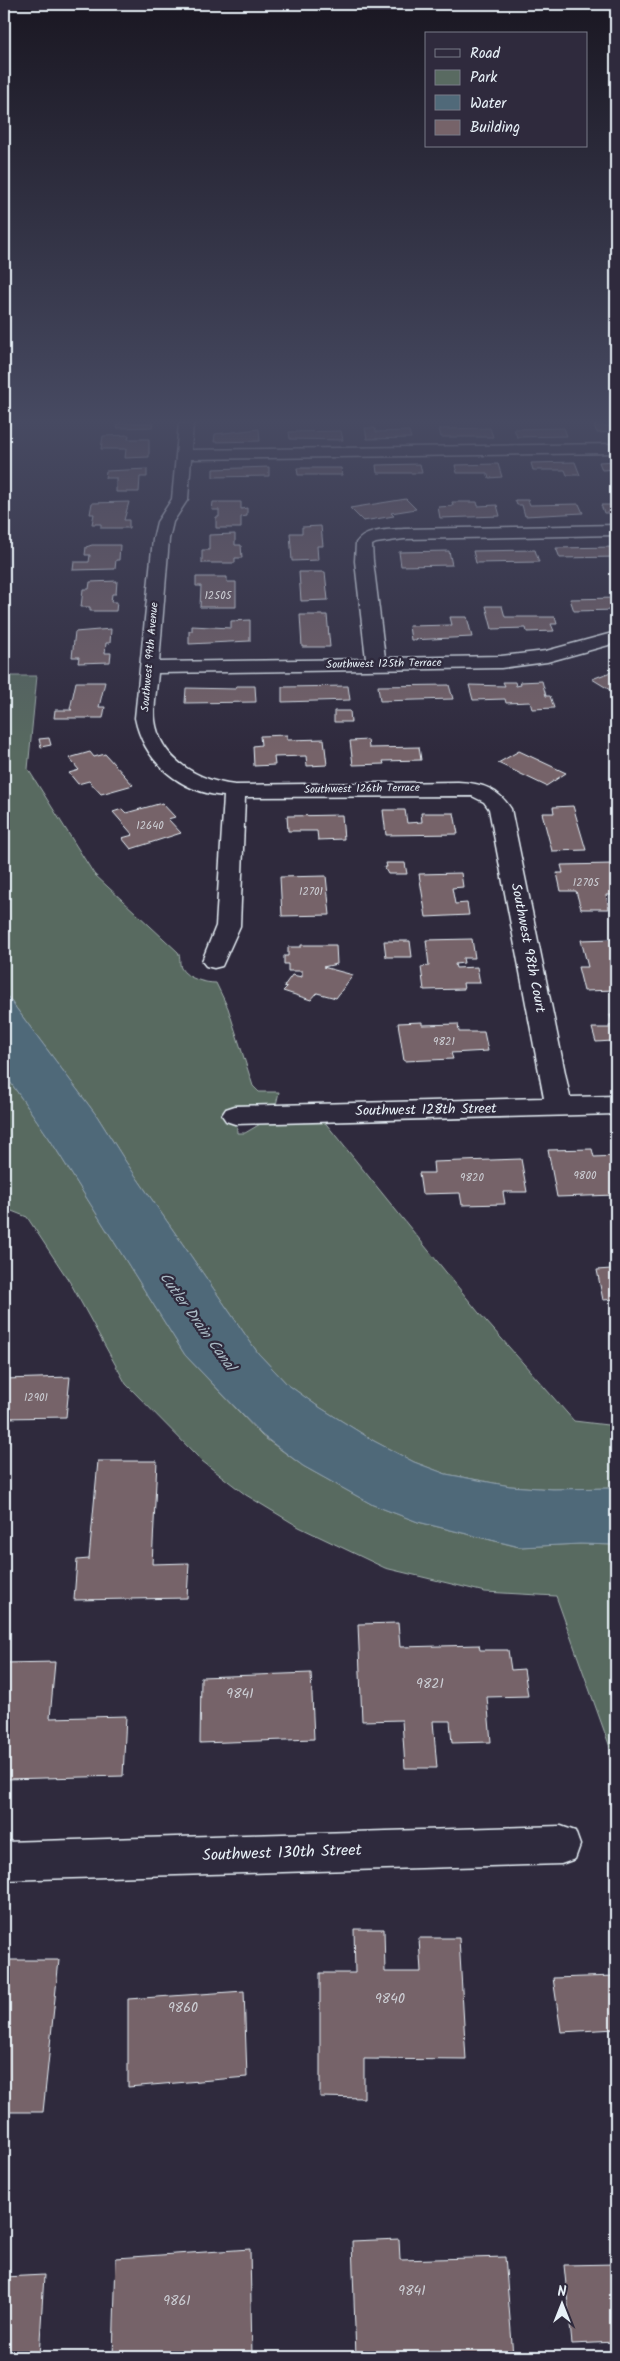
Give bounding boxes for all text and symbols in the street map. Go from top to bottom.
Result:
legend [425,32,588,148]
text: Road [470,42,501,66]
text: Park [470,66,498,90]
text: Water [470,92,507,116]
text: Building [470,116,520,140]
house number: 12505 [204,587,233,605]
street label: Southwest 99th Avenue [136,602,164,712]
street label: Southwest 125th Terrace [326,654,442,674]
street label: Southwest 126th Terrace [304,779,420,799]
house number: 12640 [136,817,164,835]
house number: 12705 [573,874,600,892]
street label: Southwest 98th Court [505,881,551,1015]
house number: 12701 [299,883,323,901]
house number: 9821 [433,1033,455,1051]
street label: Southwest 128th Street [355,1098,497,1122]
house number: 9800 [574,1167,597,1185]
house number: 9820 [460,1169,484,1187]
water label: Cutler Drain Canal [153,1267,243,1379]
house number: 12901 [24,1389,48,1407]
house number: 9821 [416,1673,444,1695]
house number: 9841 [226,1683,254,1705]
street label: Southwest 130th Street [202,1838,363,1868]
house number: 9840 [375,1988,405,2010]
house number: 9860 [168,1997,198,2019]
north arrow [538,2278,588,2328]
house number: 9841 [398,2280,426,2302]
text: N [558,2281,567,2303]
house number: 9861 [163,2290,191,2312]

